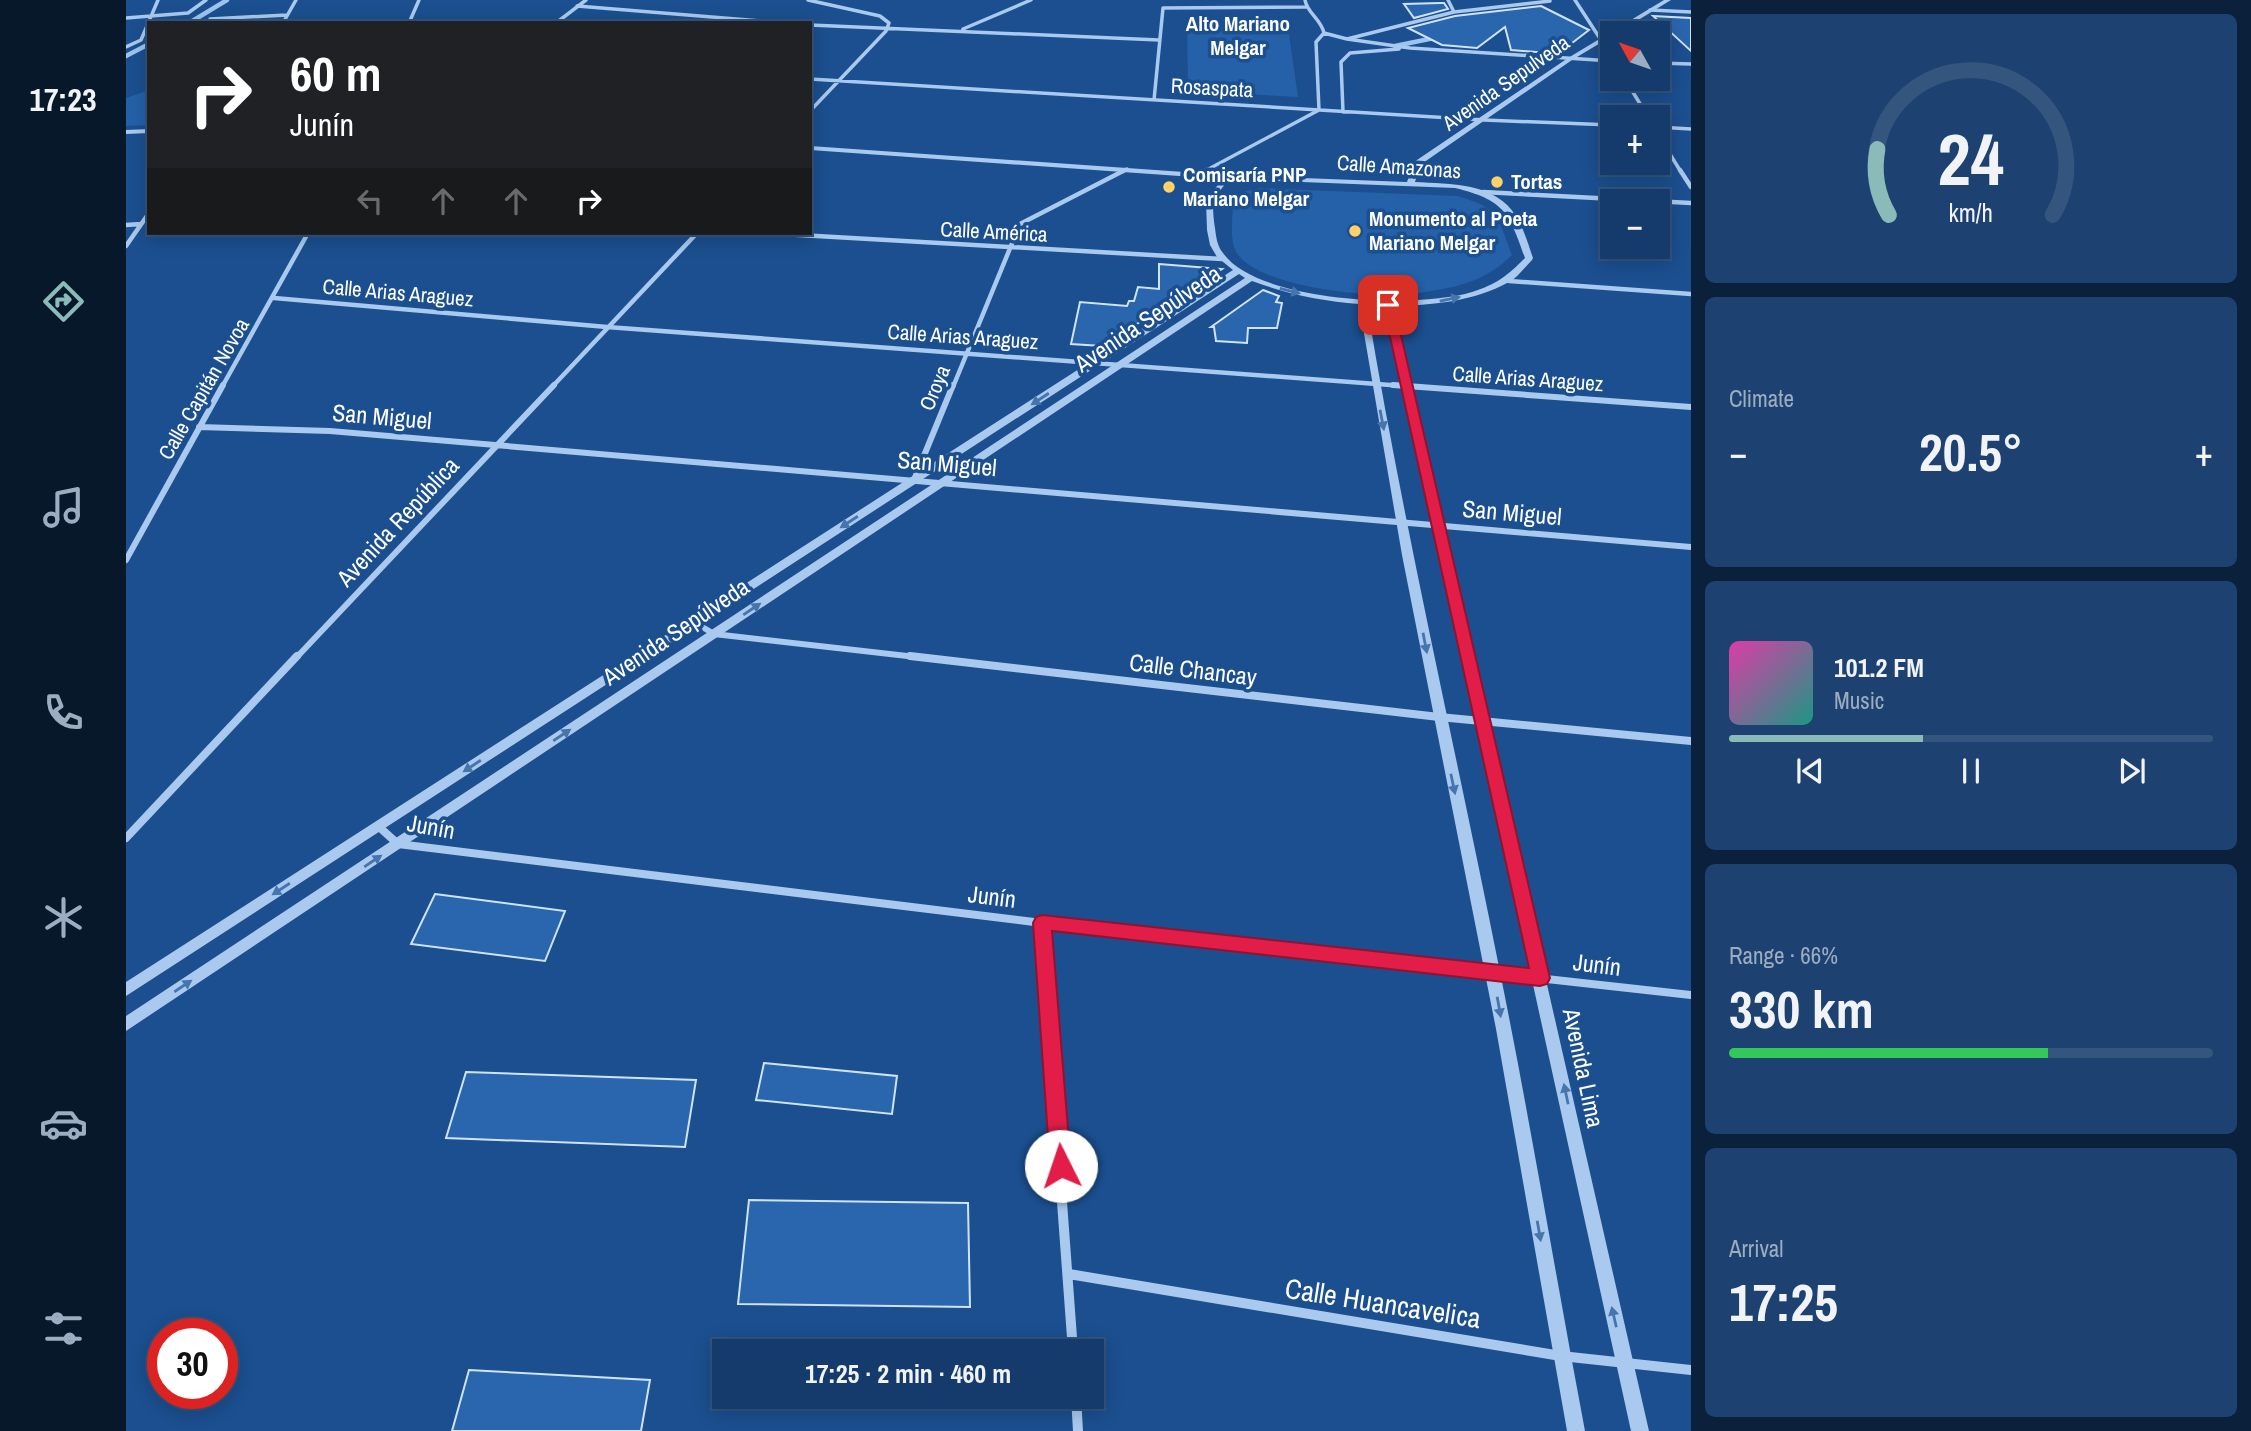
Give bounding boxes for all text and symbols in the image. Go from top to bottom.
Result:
district label: Alto Mariano Melgar [1186,9,1290,62]
north arrow [1600,21,1670,91]
map controls [1600,21,1670,259]
street label: Avenida Sepulveda [1436,28,1575,138]
text: 60 m [290,40,382,106]
icon: right [175,49,266,140]
street label: Rosaspata [1170,71,1254,104]
text: 17:23 [29,78,97,121]
text: Junín [290,103,354,146]
button: + [1600,105,1670,175]
text: 24 [1938,110,2004,208]
street label: Calle Amazonas [1336,148,1462,185]
place label: Comisaría PNP Mariano Melgar [1183,160,1310,213]
place label: Tortas [1511,167,1562,196]
marker: Tortas [1489,174,1505,190]
marker: Comisaría PNP Mariano Melgar [1161,179,1177,195]
icon: left [351,182,389,220]
icon: ahead [424,182,462,220]
icon: ahead [497,182,535,220]
icon: right [570,182,608,220]
button: − [1600,189,1670,259]
text: km/h [1949,196,1993,230]
place label: Monumento al Poeta Mariano Melgar [1369,204,1538,257]
street label: Calle América [940,214,1049,249]
marker: Monumento al Poeta Mariano Melgar [1347,223,1363,239]
street label: Avenida Sepúlveda [1067,257,1227,380]
street label: Calle Arias Araguez [321,271,475,314]
pin [1358,275,1418,335]
icon: directions [39,277,88,326]
one-way arrow [1279,286,1301,297]
icon: arrive [1369,286,1407,324]
one-way arrow [1439,293,1461,304]
street label: Calle Capitán Novoa [151,312,256,465]
street label: Calle Arias Araguez [887,317,1040,356]
street label: Calle Arias Araguez [1452,359,1605,398]
street label: Oroya [912,360,957,415]
text: Climate [1729,383,1794,414]
one-way arrow [1030,393,1050,406]
street label: San Miguel [331,396,433,436]
one-way arrow [1377,409,1388,431]
text: 20.5° [1919,417,2023,487]
text: − [1729,427,1747,478]
text: + [2195,427,2213,478]
street label: San Miguel [896,443,998,483]
street label: Avenida República [328,450,466,594]
icon: music [39,483,88,532]
street label: San Miguel [1461,492,1563,532]
one-way arrow [839,516,858,529]
street label: Avenida Sepúlveda [595,570,755,693]
one-way arrow [743,602,761,616]
one-way arrow [1420,632,1431,654]
street label: Calle Chancay [1128,645,1259,693]
text: 101.2 FM [1834,650,1924,685]
text: Music [1834,685,1884,716]
icon: phone [39,688,88,737]
one-way arrow [553,728,571,742]
icon: previous [1791,752,1829,790]
icon: pause [1952,752,1990,790]
icon: next [2113,752,2151,790]
one-way arrow [462,759,482,772]
one-way arrow [1448,773,1459,795]
street label: Junín [405,806,458,846]
one-way arrow [363,854,382,867]
street label: Junín [966,877,1018,915]
one-way arrow [272,883,291,896]
icon: climate [39,893,88,942]
text: Range · 66% [1729,940,1838,971]
street label: Junín [1571,945,1623,983]
text: 330 km [1729,974,1874,1044]
one-way arrow [173,980,193,993]
one-way arrow [1494,996,1505,1018]
street label: Avenida Lima [1556,1004,1612,1130]
one-way arrow [1560,1083,1571,1105]
icon: car [39,1099,88,1148]
position arrow [1024,1129,1098,1203]
one-way arrow [1534,1220,1545,1242]
text: Arrival [1729,1233,1784,1264]
text: 17:25 [1729,1267,1838,1337]
street label: Calle Huancavelica [1282,1269,1484,1337]
icon: filters [39,1304,88,1353]
one-way arrow [1609,1306,1620,1328]
speed limit sign: 30 [147,1318,238,1409]
text: 17:25 · 2 min · 460 m [805,1356,1011,1391]

